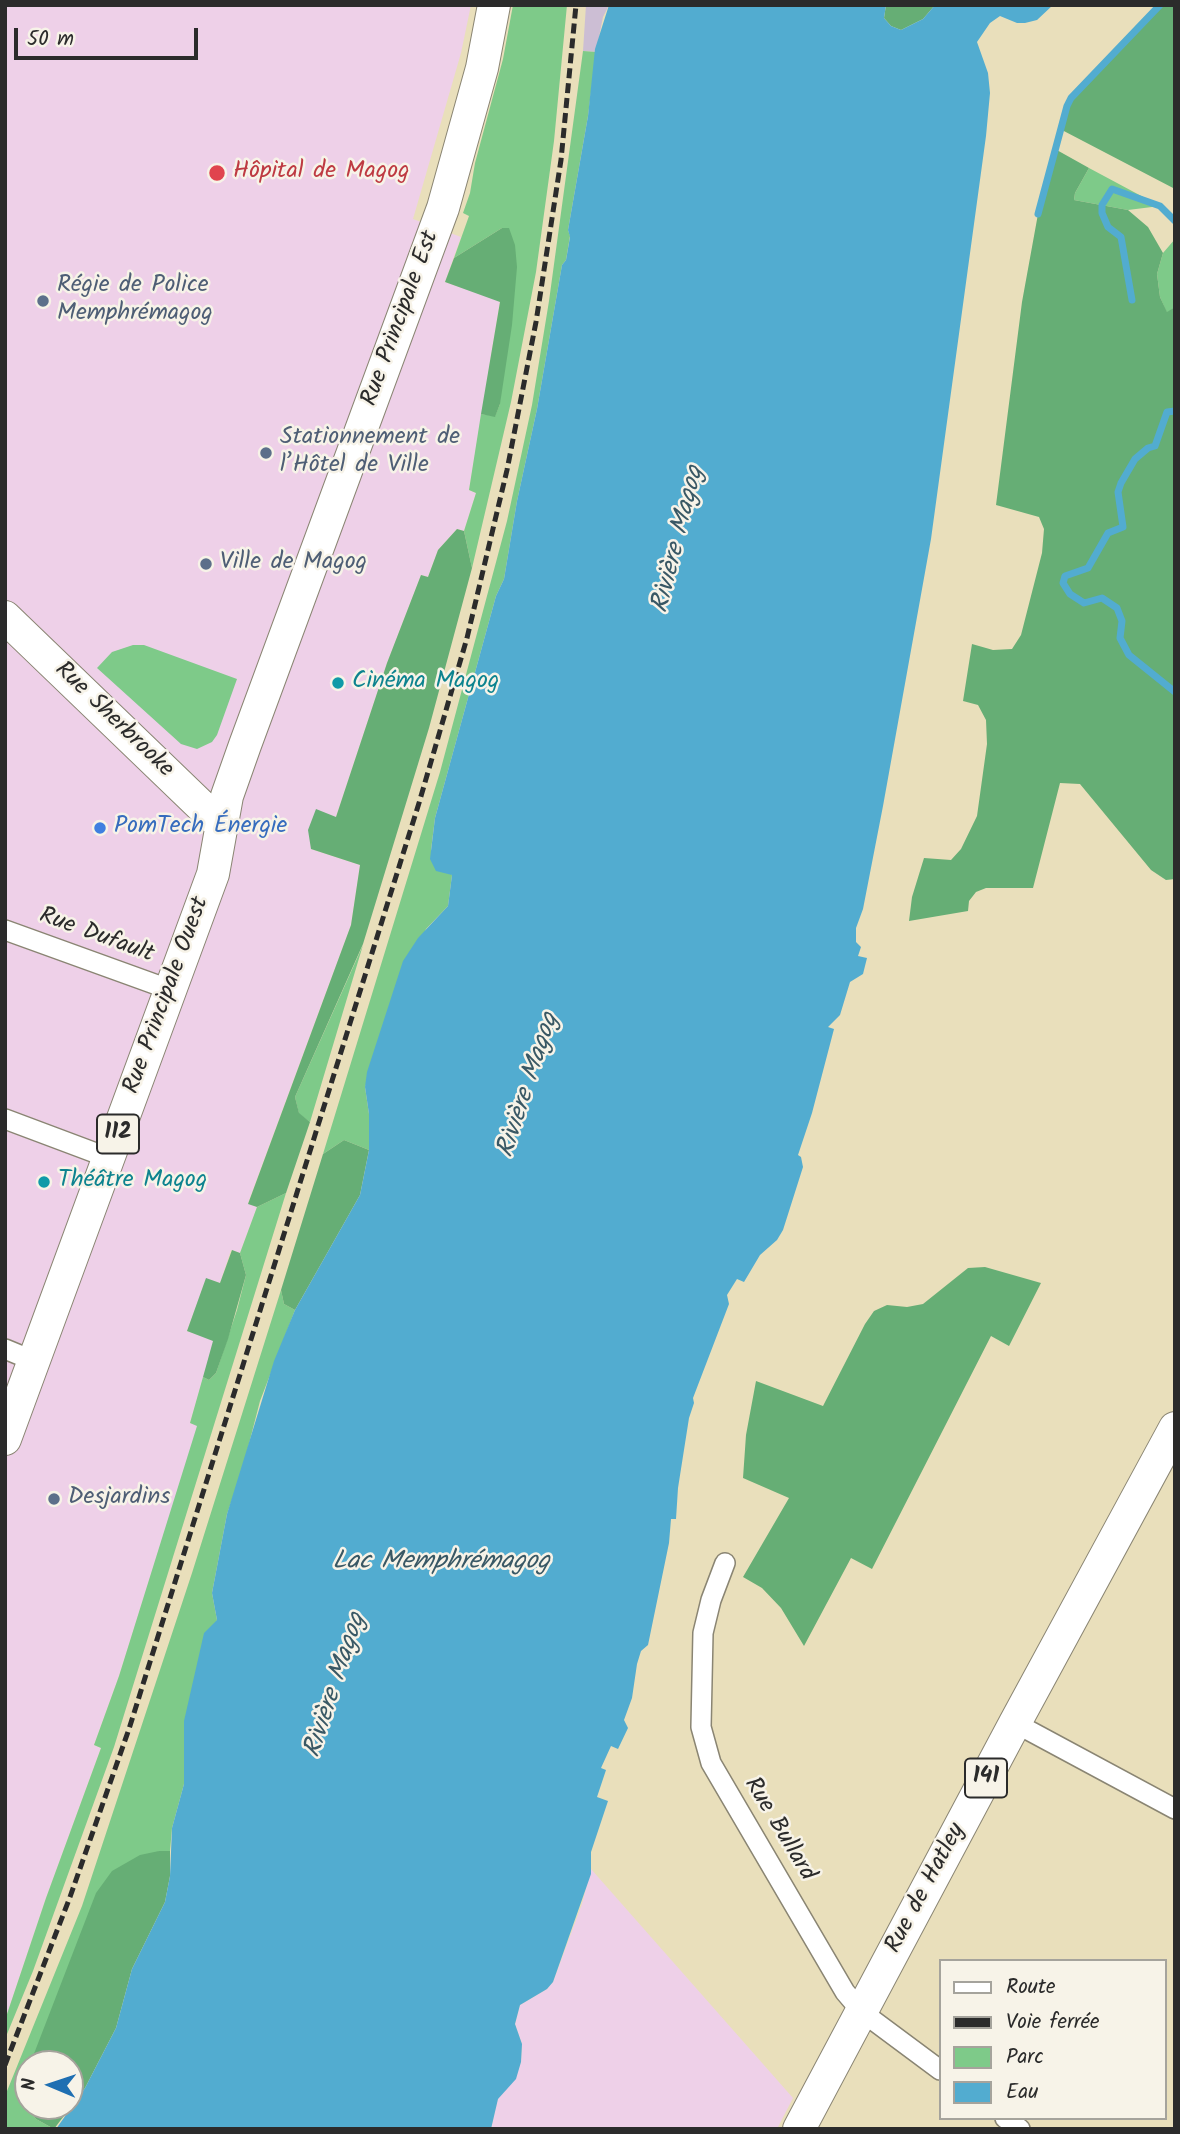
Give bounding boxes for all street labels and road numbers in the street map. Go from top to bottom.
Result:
street label: Rue Principale Est [357,227,447,411]
street label: Rue Sherbrooke [47,657,179,785]
street label: Rue Principale Ouest [119,894,217,1098]
street label: Rue Dufault [35,903,157,971]
road number: 112 [97,1114,139,1154]
road number: 141 [965,1758,1007,1798]
street label: Rue Bullard [736,1773,820,1887]
street label: Rue de Hatley [881,1819,973,1959]

